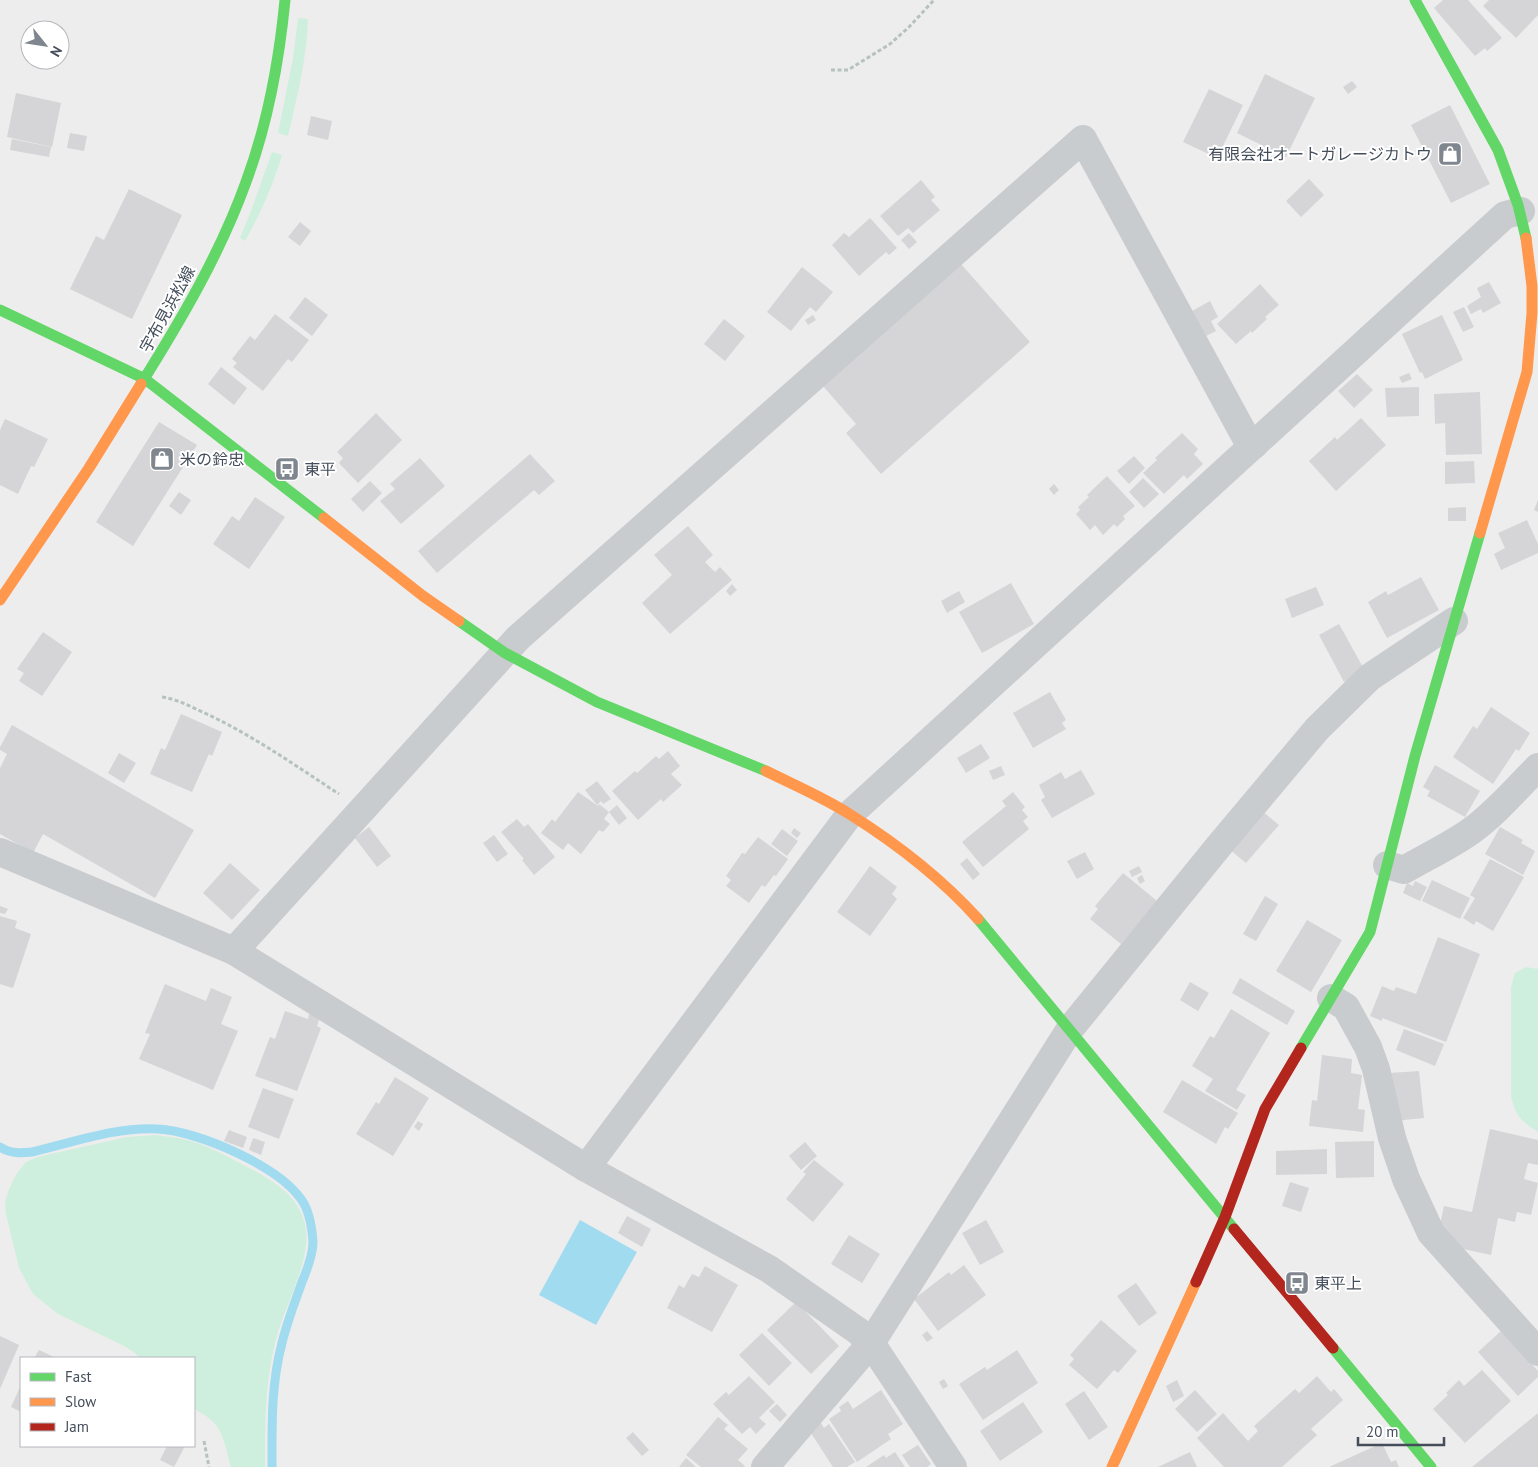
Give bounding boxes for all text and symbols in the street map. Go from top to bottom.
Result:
north arrow [20,20,70,70]
text: N [46,43,66,60]
shop icon: 有限会社オートガレージカトウ [1437,141,1463,167]
place label: 有限会社オートガレージカトウ [1208,144,1432,164]
street label: 宇布見浜松線 [135,262,199,356]
shop icon: 米の鈴忠 [149,446,175,472]
place label: 米の鈴忠 [180,449,244,469]
bus stop icon: 東平 [274,456,300,482]
place label: 東平 [304,459,336,479]
bus stop icon: 東平上 [1284,1270,1310,1296]
place label: 東平上 [1314,1273,1362,1293]
legend [20,1357,195,1447]
text: Fast [65,1367,92,1386]
text: Slow [65,1392,96,1411]
scale bar [1358,1414,1444,1446]
text: Jam [64,1417,89,1436]
text: 20 m [1366,1422,1399,1441]

